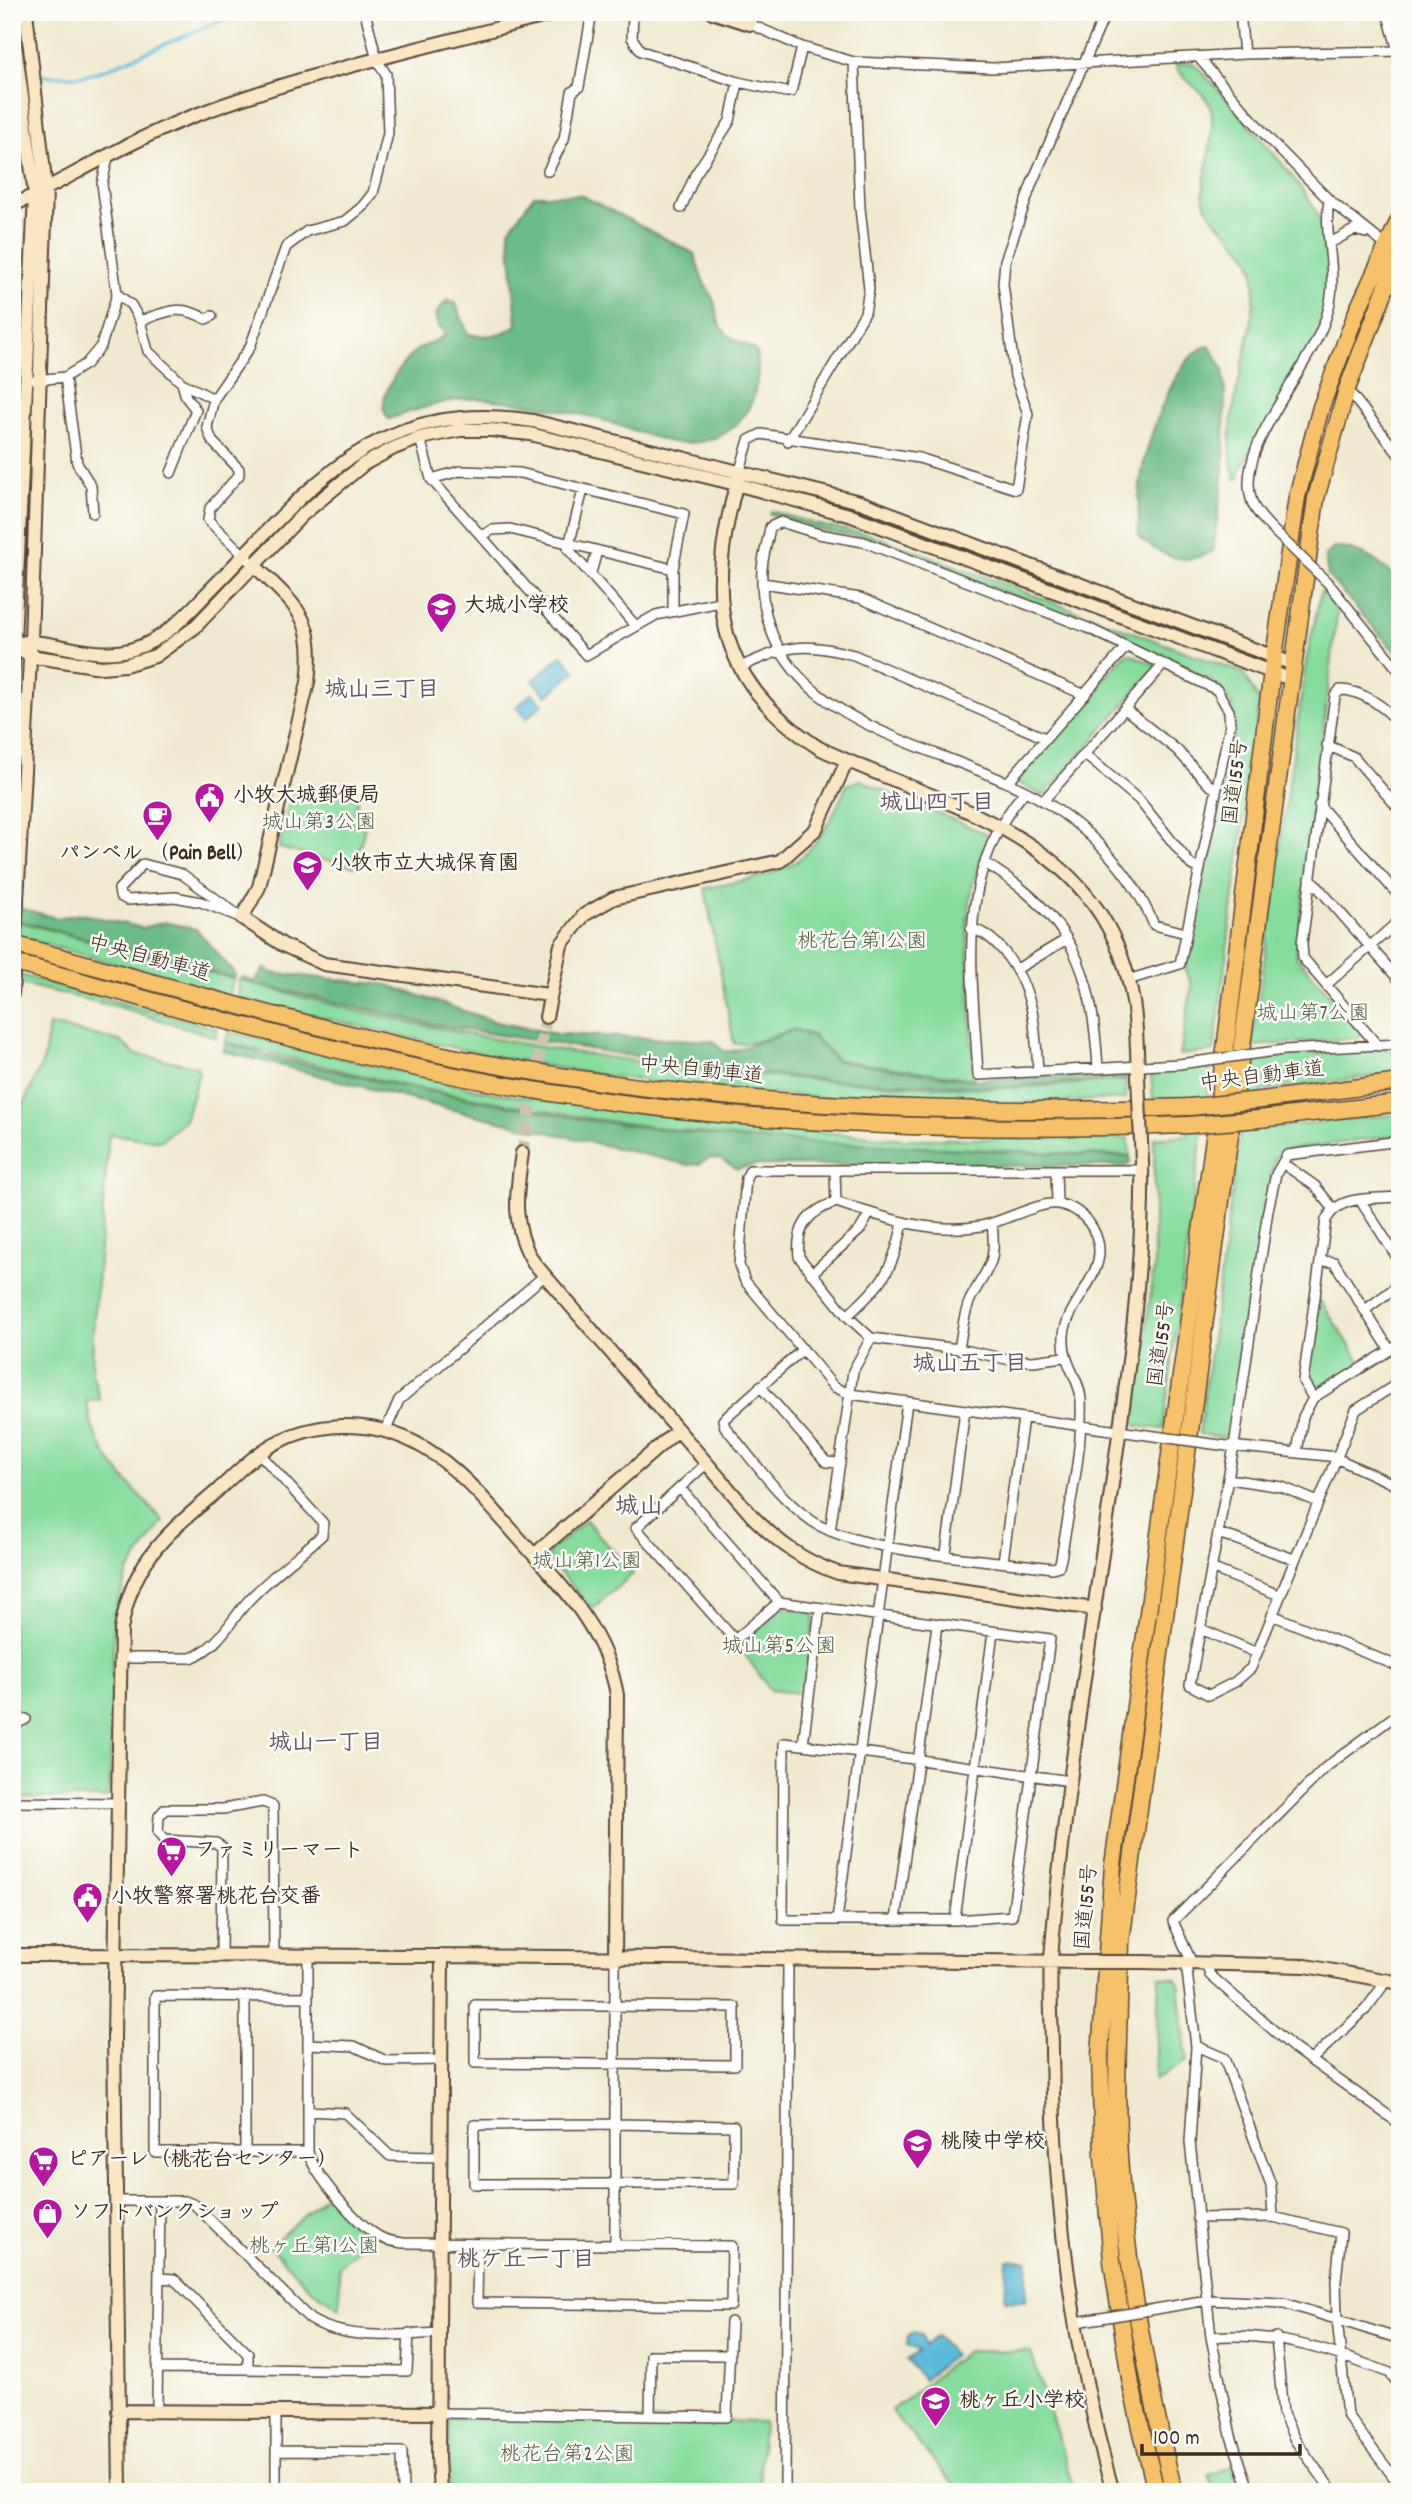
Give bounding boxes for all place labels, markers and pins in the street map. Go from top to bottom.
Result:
school or university icon: 大城小学校 [424,590,458,634]
place label: 大城小学校 [464,592,569,622]
public building icon: 小牧大城郵便局 [193,780,227,824]
place label: 小牧大城郵便局 [233,782,380,812]
cafe icon: パンベル （Pain Bell） [141,798,175,842]
place label: パンベル （Pain Bell） [59,840,257,870]
school or university icon: 小牧市立大城保育園 [290,848,324,892]
place label: 小牧市立大城保育園 [330,850,519,880]
supermarket icon: ファミリーマート [155,1835,189,1879]
place label: ファミリーマート [195,1837,364,1867]
public building icon: 小牧警察署桃花台交番 [71,1881,105,1925]
place label: 小牧警察署桃花台交番 [111,1883,321,1913]
school or university icon: 桃陵中学校 [900,2126,934,2170]
place label: 桃陵中学校 [940,2128,1045,2158]
supermarket icon: ピアーレ（桃花台センター） [27,2144,61,2188]
place label: ピアーレ（桃花台センター） [67,2146,338,2176]
shop icon: ソフトバンクショップ [30,2197,64,2241]
place label: ソフトバンクショップ [70,2199,278,2229]
school or university icon: 桃ヶ丘小学校 [919,2385,953,2429]
place label: 桃ヶ丘小学校 [959,2387,1085,2417]

